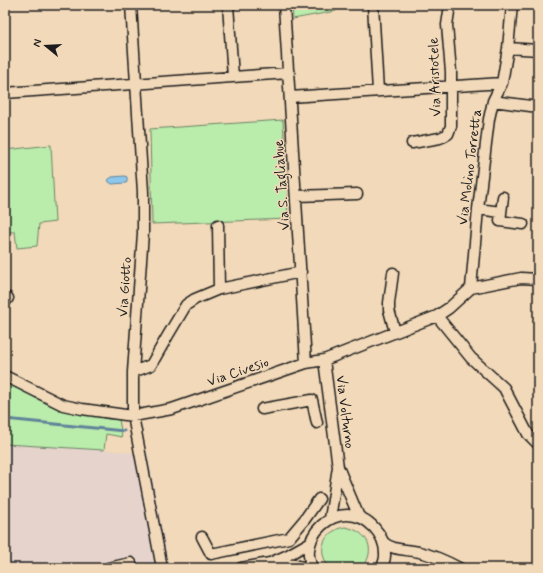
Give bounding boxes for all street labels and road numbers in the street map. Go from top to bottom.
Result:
street label: Via Aristotele [425,37,445,117]
street label: Via Molino Torretta [454,108,486,226]
street label: Via S. Tagliabue [270,138,296,231]
street label: Via Giotto [114,256,136,318]
street label: Via Civesio [205,353,271,391]
street label: Via Volturno [332,374,358,450]

